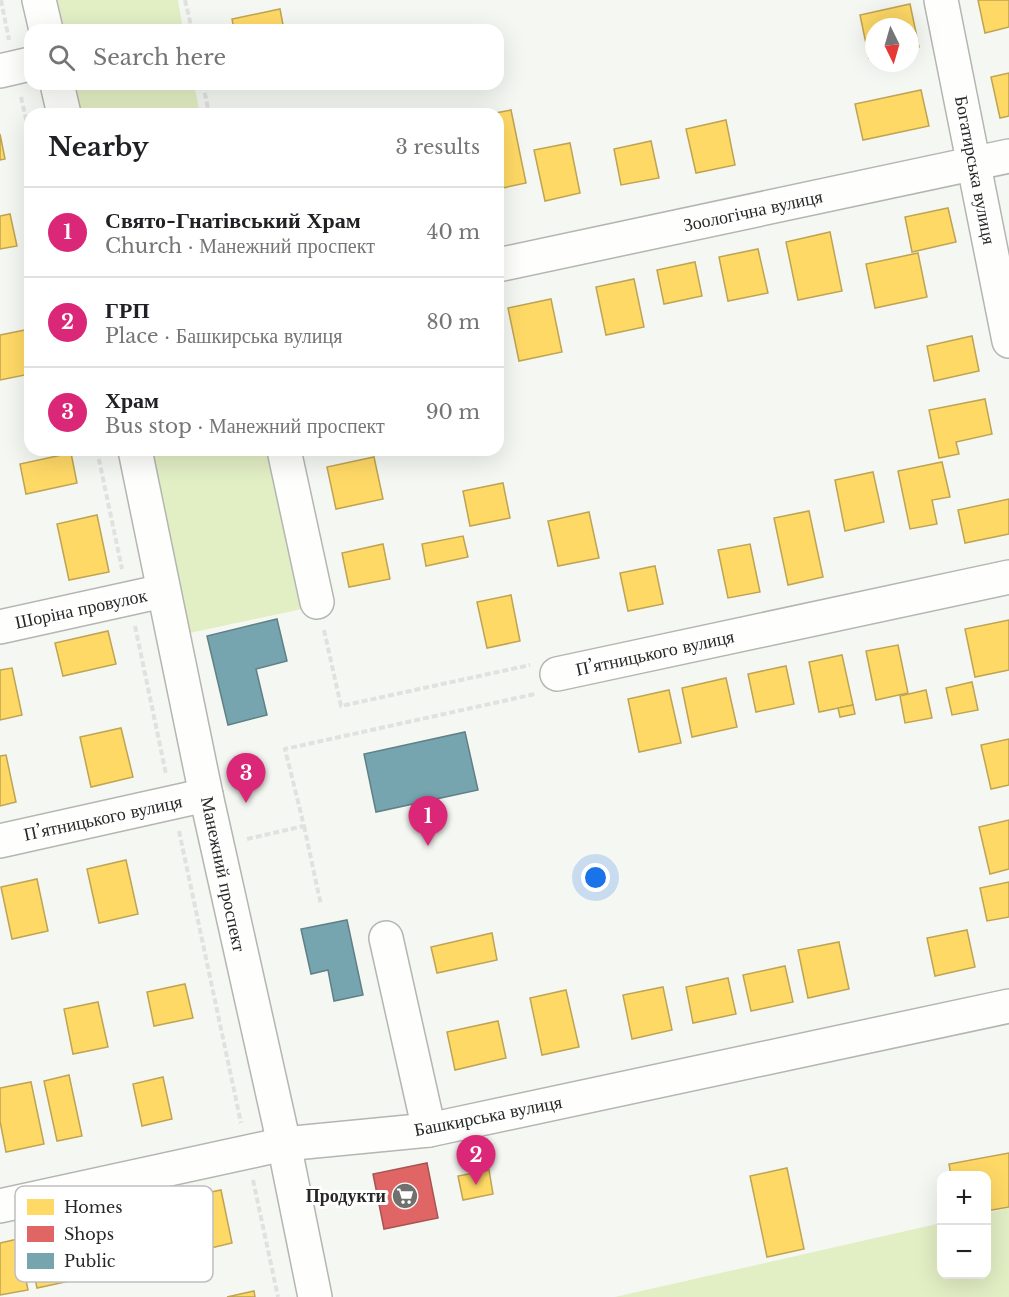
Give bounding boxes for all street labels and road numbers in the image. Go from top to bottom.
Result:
street label: Богатирська вулиця [950,94,1000,246]
street label: Зоологічна вулиця [681,186,825,236]
street label: Шоріна провулок [13,584,149,634]
street label: П’ятницького вулиця [574,625,736,681]
street label: П’ятницького вулиця [22,790,184,846]
street label: Манежний проспект [196,794,250,954]
street label: Башкирська вулиця [412,1091,564,1141]

